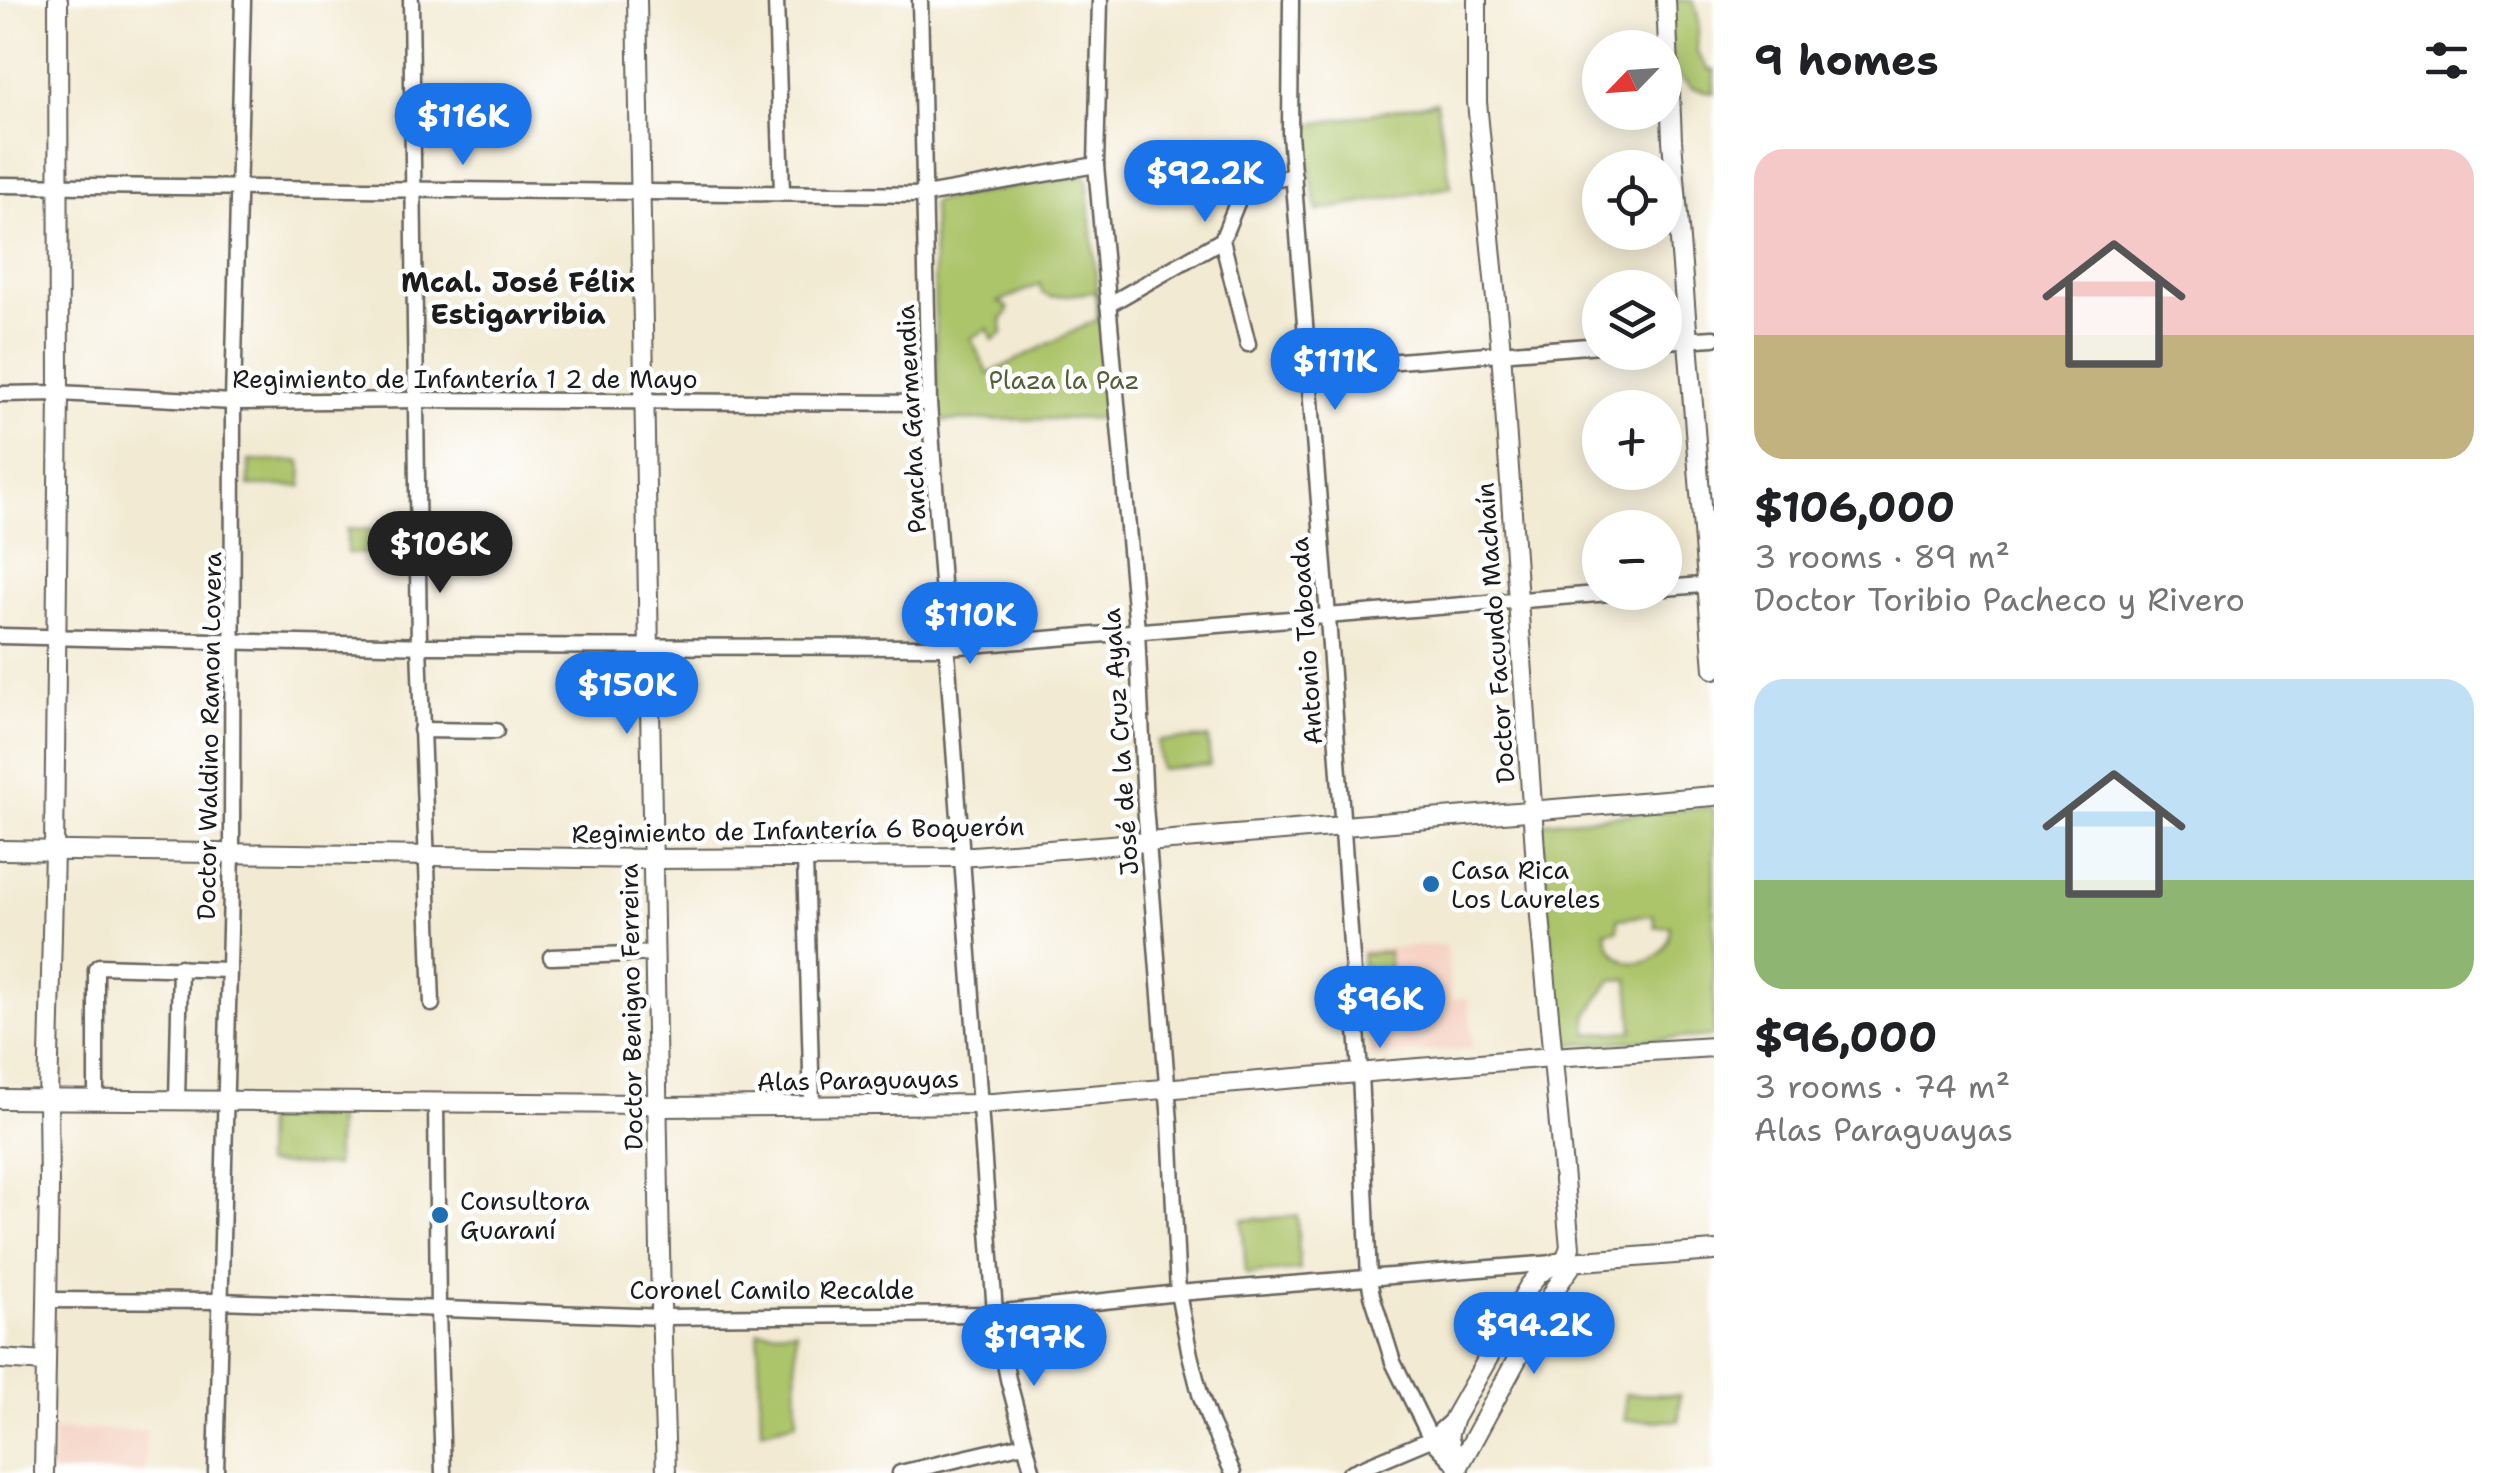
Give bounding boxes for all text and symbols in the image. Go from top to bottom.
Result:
north arrow [1582,30,1682,130]
map controls [1582,30,1682,610]
text: 9 homes [1754,32,1939,88]
icon: filters [2419,33,2474,88]
pin: $116K [393,83,533,168]
text: $116K [417,94,509,137]
pin: $92.2K [1124,140,1286,225]
button: locate [1582,150,1682,250]
text: $92.2K [1146,151,1264,194]
icon: home [2024,214,2204,394]
district label: Mcal. José Félix Estigarribia [401,263,635,333]
button: layers [1582,270,1682,370]
street label: Pancha Garmendia [888,303,934,534]
pin: $111K [1265,328,1405,413]
text: $111K [1293,339,1377,382]
street label: Regimiento de Infantería 1 2 de Mayo [232,362,698,396]
park label: Plaza la Paz [988,363,1140,397]
button: + [1582,390,1682,490]
text: $106,000 [1754,479,1955,535]
street label: Doctor Facundo Machaín [1468,481,1522,785]
button: − [1582,510,1682,610]
pin: $106K [370,511,510,596]
text: $106K [390,522,490,565]
text: 3 rooms · 89 m² [1754,535,2010,578]
street label: Antonio Taboada [1282,536,1330,746]
street label: Doctor Waldino Ramon Lovera [189,551,229,920]
text: Doctor Toribio Pacheco y Rivero [1754,578,2245,621]
pin: $110K [900,582,1040,667]
text: $110K [924,593,1016,636]
street label: José de la Cruz Ayala [1094,607,1146,877]
pin: $150K [557,652,697,737]
text: $150K [577,663,677,706]
icon: home [2024,744,2204,924]
street label: Regimiento de Infantería 6 Boquerón [571,809,1025,851]
place label: Casa Rica Los Laureles [1451,853,1601,916]
street label: Doctor Benigno Ferreira [611,863,651,1151]
marker: Casa Rica Los Laureles [1420,873,1442,895]
pin: $96K [1321,966,1439,1051]
text: $96K [1336,977,1424,1020]
text: $96,000 [1754,1009,1937,1065]
street label: Alas Paraguayas [757,1061,959,1099]
text: 3 rooms · 74 m² [1754,1065,2010,1108]
text: Alas Paraguayas [1754,1108,2013,1151]
place label: Consultora Guaraní [460,1184,590,1247]
marker: Consultora Guaraní [429,1204,451,1226]
street label: Coronel Camilo Recalde [629,1273,915,1307]
pin: $94.2K [1453,1292,1615,1377]
text: $94.2K [1476,1303,1592,1346]
pin: $197K [964,1304,1104,1389]
text: $197K [984,1315,1084,1358]

